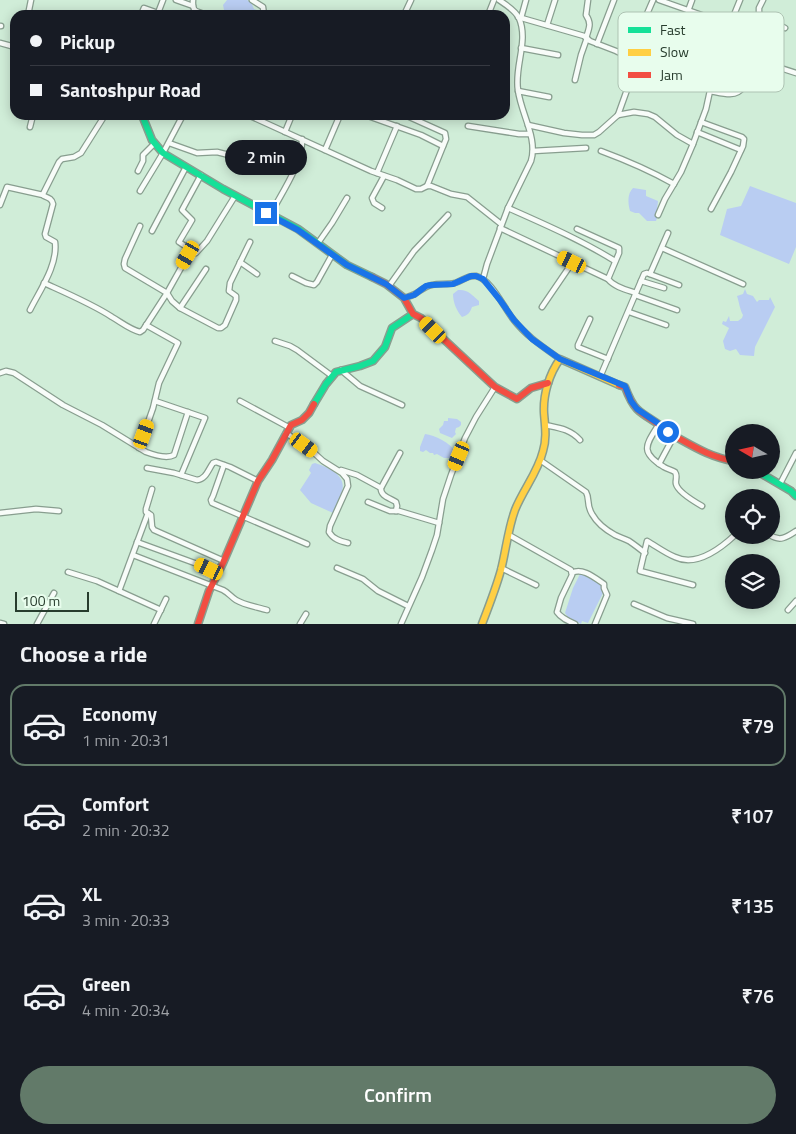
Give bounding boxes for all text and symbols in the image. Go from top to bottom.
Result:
legend [618,12,784,92]
text: Fast [660,19,685,40]
text: Pickup [60,27,115,56]
text: Slow [660,41,689,62]
text: Jam [660,64,683,85]
text: Santoshpur Road [60,75,201,104]
callout: 2 min [225,140,307,176]
text: 2 min [247,145,285,169]
route end [255,202,277,224]
car [174,238,201,272]
car [555,249,588,275]
car [417,314,448,346]
car [131,417,156,451]
route start [657,421,679,443]
north arrow [725,424,780,479]
map controls [725,424,780,609]
car [287,430,320,460]
car [446,439,471,473]
button: locate [725,489,780,544]
button: layers [725,554,780,609]
car [192,556,225,582]
scale bar [15,589,89,612]
text: 100 m [22,590,60,611]
text: Choose a ride [20,637,147,671]
text: Economy [82,699,157,728]
icon: car [22,703,67,748]
text: ₹79 [742,711,774,740]
text: 1 min · 20:31 [82,728,170,752]
text: Comfort [82,789,149,818]
icon: car [22,793,67,838]
text: ₹107 [731,801,774,830]
text: 2 min · 20:32 [82,818,170,842]
text: XL [82,879,102,908]
icon: car [22,883,67,928]
text: ₹135 [731,891,774,920]
text: 3 min · 20:33 [82,908,170,932]
text: Green [82,969,131,998]
icon: car [22,973,67,1018]
text: ₹76 [742,981,774,1010]
text: 4 min · 20:34 [82,998,170,1022]
button: Confirm [20,1066,776,1124]

